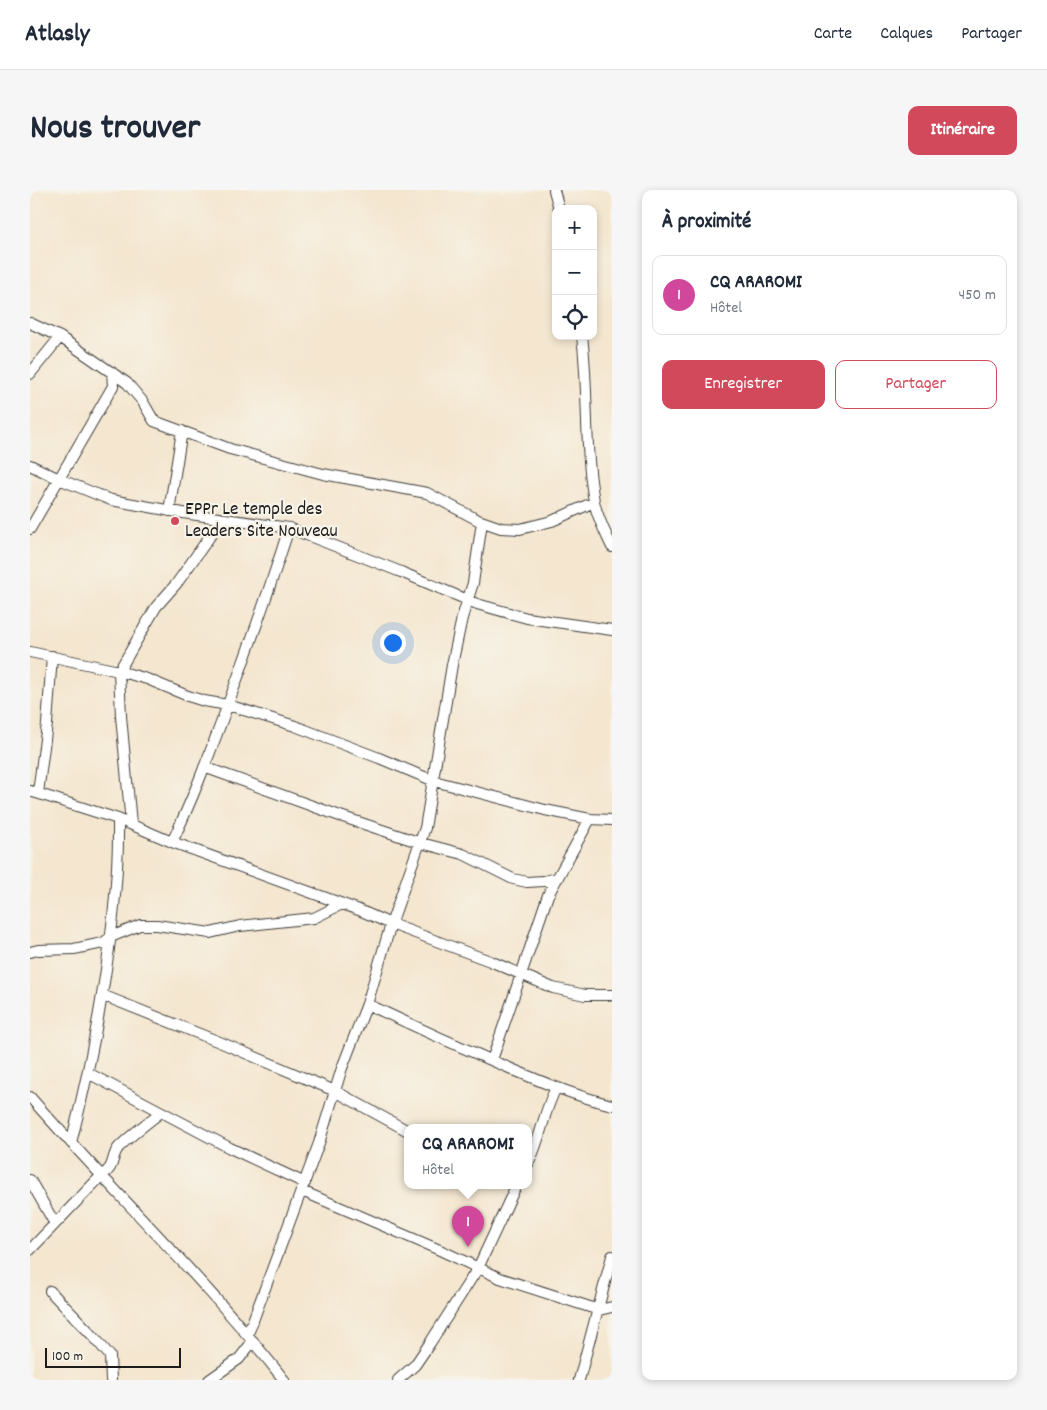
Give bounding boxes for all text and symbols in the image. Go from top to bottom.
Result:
text: Atlasly [25,18,89,52]
text: Carte [814,22,852,47]
text: Calques [880,22,933,47]
text: Partager [961,22,1022,47]
text: Nous trouver [30,105,200,155]
button: Itinéraire [908,106,1017,155]
map controls [552,205,597,340]
button: + [552,205,597,250]
text: À proximité [662,208,751,238]
button: − [552,250,597,295]
text: CQ ARAROMI [710,270,802,297]
text: 1 [677,284,681,307]
text: 450 m [959,284,996,307]
button: locate [552,295,597,340]
text: Hôtel [710,297,742,320]
button: Enregistrer [662,360,825,409]
button: Partager [835,360,997,409]
place label: EPPr Le temple des Leaders Site Nouveau [185,497,338,546]
marker: EPPr Le temple des Leaders Site Nouveau [169,515,181,527]
your location [380,630,406,656]
popup [404,1124,532,1189]
text: CQ ARAROMI [422,1132,514,1159]
text: Hôtel [422,1159,454,1182]
pin: 1 [452,1206,484,1247]
scale bar [45,1345,181,1368]
text: 100 m [52,1347,83,1367]

